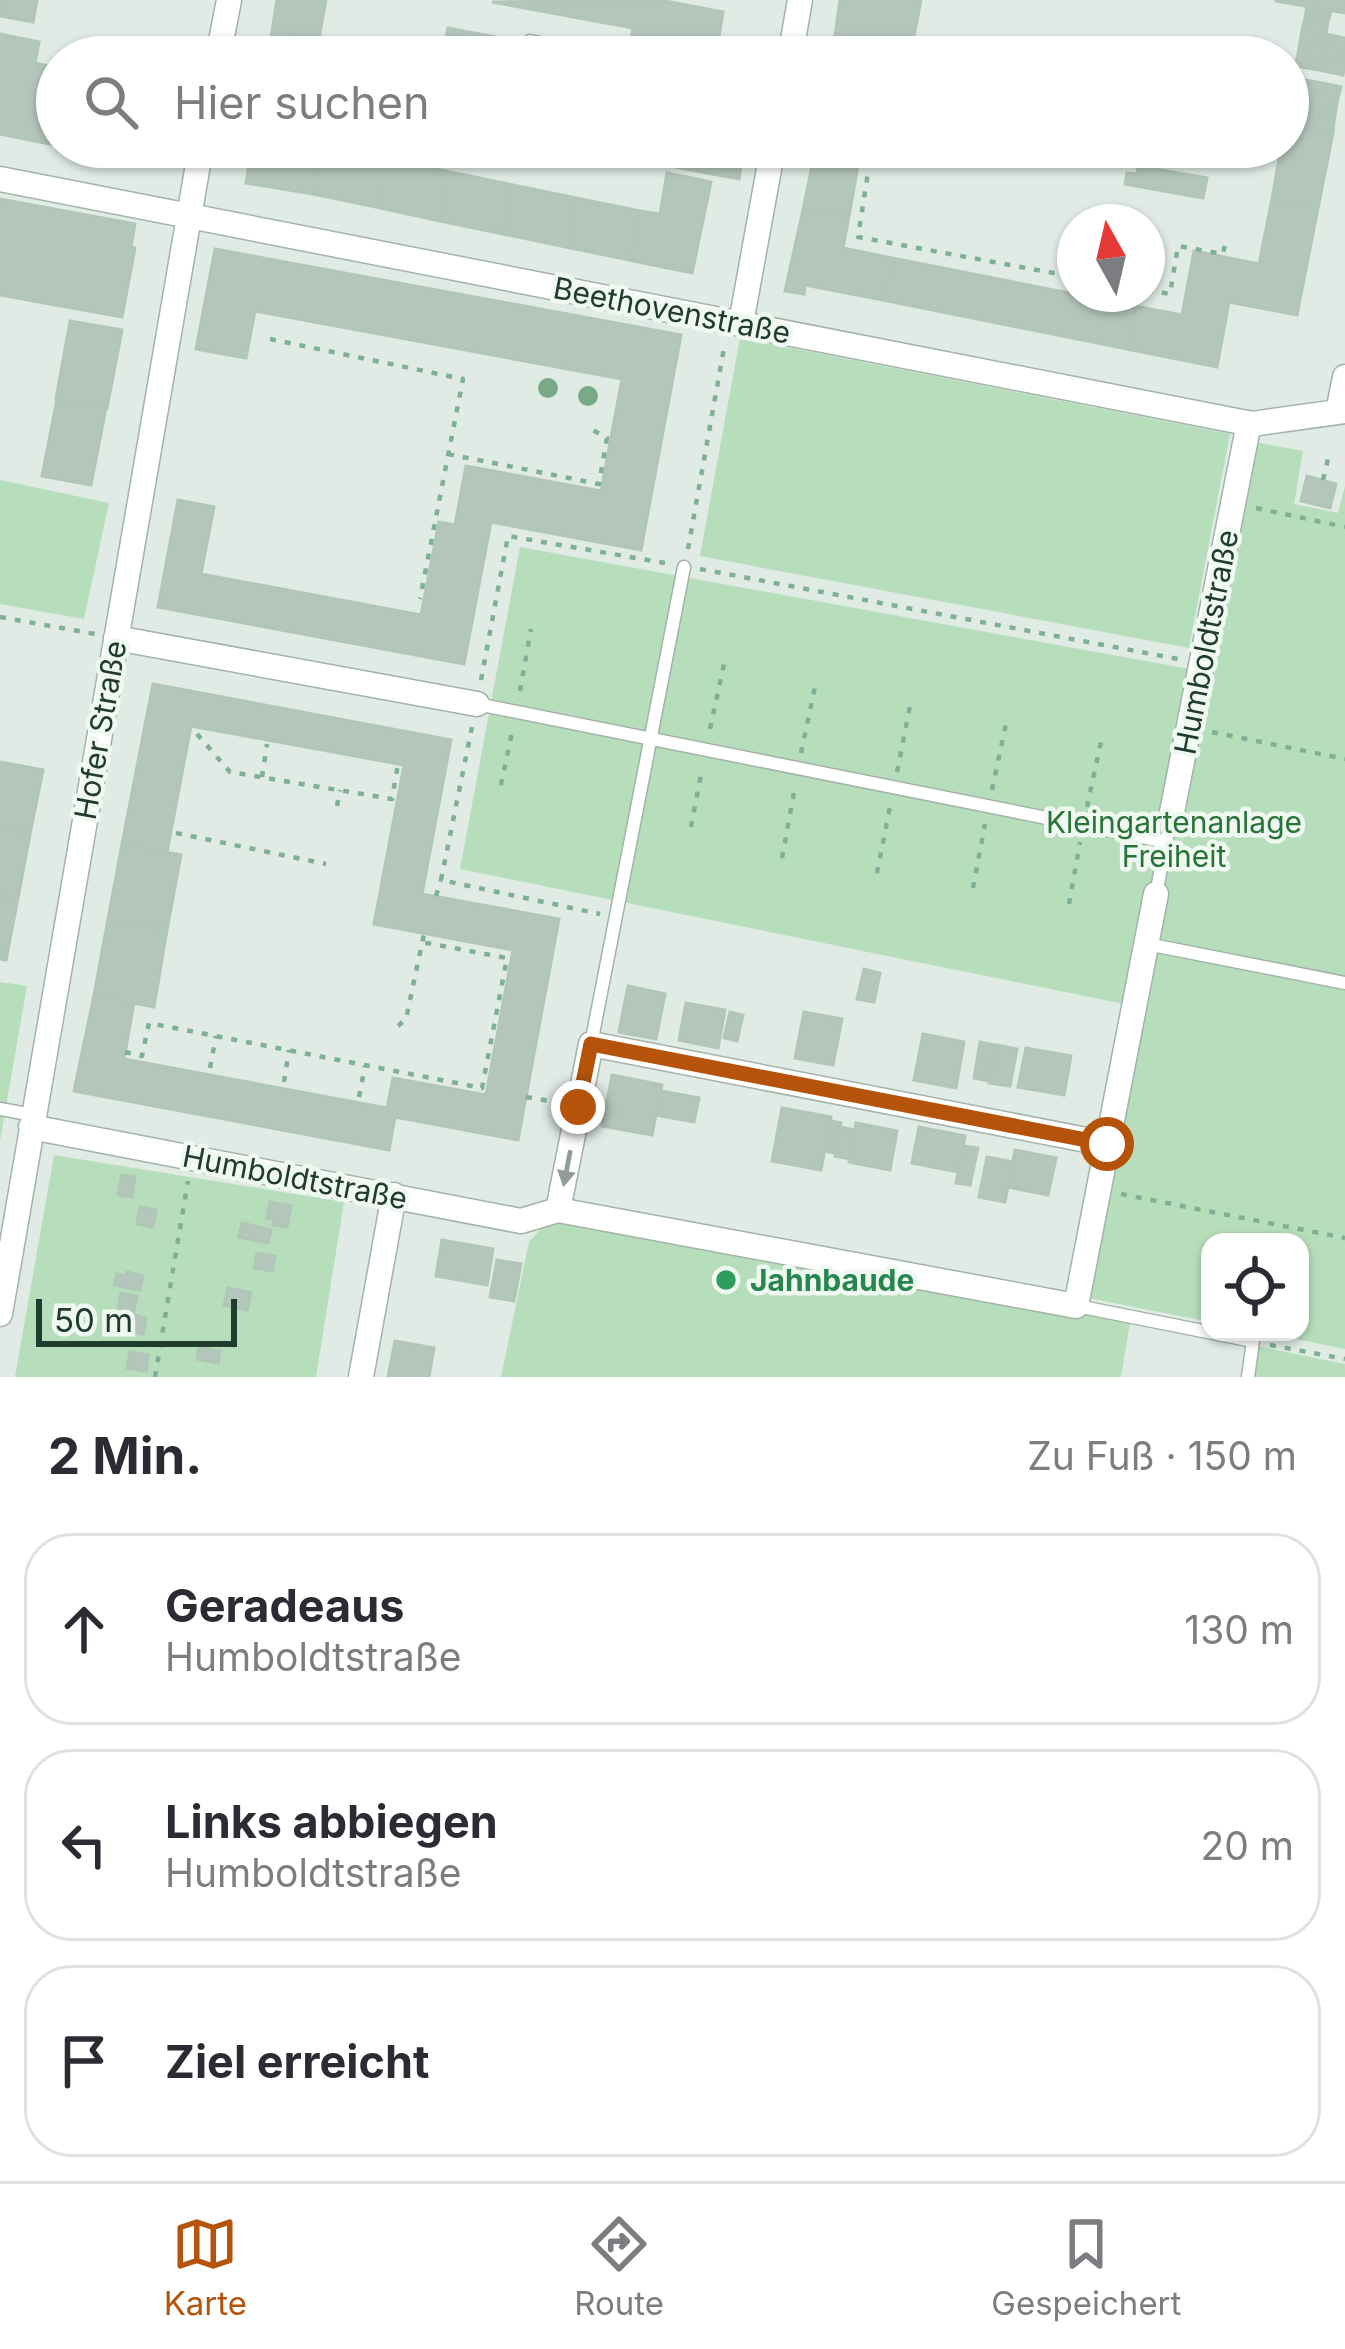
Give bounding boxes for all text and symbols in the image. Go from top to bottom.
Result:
search box [36,36,1309,168]
icon: search [78,69,144,135]
text: Hier suchen [174,75,430,130]
north arrow [1057,204,1165,312]
street label: Beethovenstraße [550,269,794,351]
street label: Humboldtstraße [1167,527,1245,757]
street label: Hofer Straße [67,638,133,822]
park label: Kleingartenanlage Freiheit [1046,804,1302,874]
route end [551,1080,605,1134]
route start [1080,1117,1134,1171]
street label: Humboldtstraße [180,1138,410,1216]
one-way arrow [557,1150,576,1187]
map controls [1201,1233,1309,1341]
button: locate [1201,1233,1309,1341]
place label: Jahnbaude [750,1262,914,1298]
marker: Jahnbaude [713,1267,739,1293]
scale bar [36,1293,237,1346]
text: 50 m [54,1300,133,1340]
text: 2 Min. [48,1425,202,1486]
text: Zu Fuß · 150 m [1027,1432,1297,1479]
text: Geradeaus [165,1578,404,1633]
icon: ahead [51,1596,117,1662]
text: 130 m [1184,1606,1294,1653]
text: Humboldtstraße [165,1633,461,1680]
text: Links abbiegen [165,1794,498,1849]
icon: left [51,1812,117,1878]
text: 20 m [1200,1822,1294,1869]
text: Humboldtstraße [165,1849,461,1896]
icon: arrive [51,2028,117,2094]
text: Ziel erreicht [165,2034,429,2089]
tab: Karte [164,2211,247,2323]
tab: Route [574,2211,664,2323]
tab: Gespeichert [991,2211,1181,2323]

